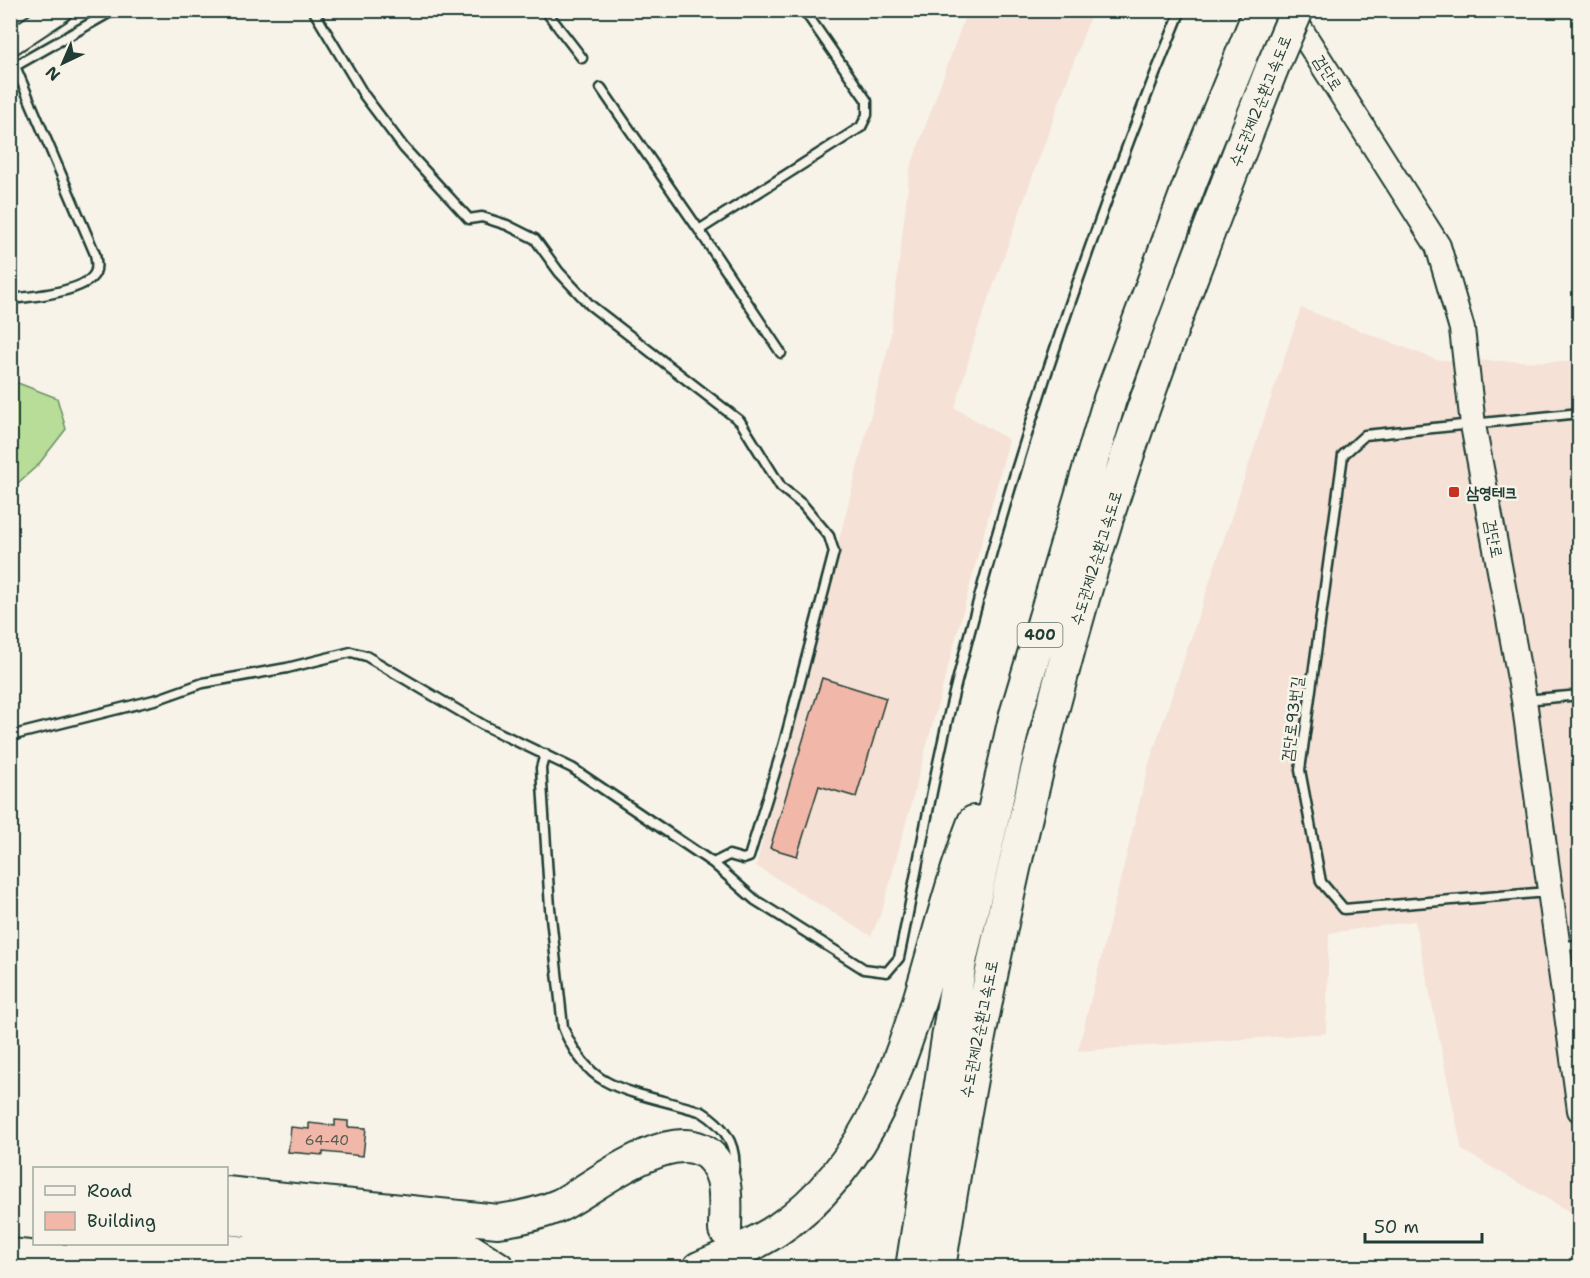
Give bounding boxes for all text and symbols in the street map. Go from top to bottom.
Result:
street label: 수도권제2순환고속도로 [1224,32,1296,170]
north arrow [33,33,93,93]
street label: 검단로 [1309,51,1347,95]
text: N [41,61,65,85]
place label: 삼영테크 [1466,482,1518,503]
marker: 삼영테크 [1447,485,1461,499]
street label: 수도권제2순환고속도로 [1065,488,1127,628]
street label: 검단로 [1480,518,1508,560]
road number: 400 [1018,623,1062,647]
street label: 검단로93번길 [1276,675,1308,763]
street label: 수도권제2순환고속도로 [955,958,1003,1100]
house number: 64-40 [305,1131,349,1149]
legend [33,1167,228,1245]
text: Road [87,1179,132,1203]
scale bar [1365,1206,1482,1244]
text: Building [87,1209,156,1233]
text: 50 m [1374,1215,1419,1239]

